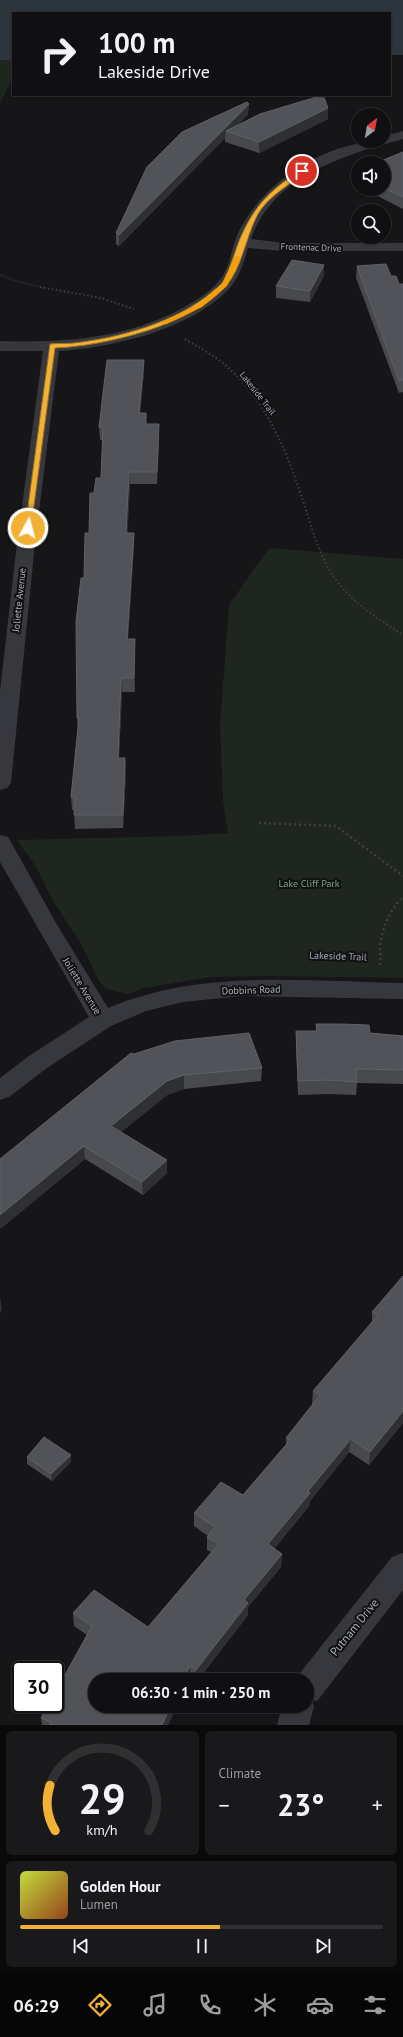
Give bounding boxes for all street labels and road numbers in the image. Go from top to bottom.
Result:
street label: Frontenac Drive [280,240,342,254]
street label: Lakeside Trail [238,369,279,417]
street label: Joliette Avenue [9,567,29,634]
street label: Lakeside Trail [309,948,367,964]
street label: Joliette Avenue [59,954,104,1017]
street label: Dobbins Road [221,982,281,998]
street label: Putnam Drive [326,1595,382,1659]

